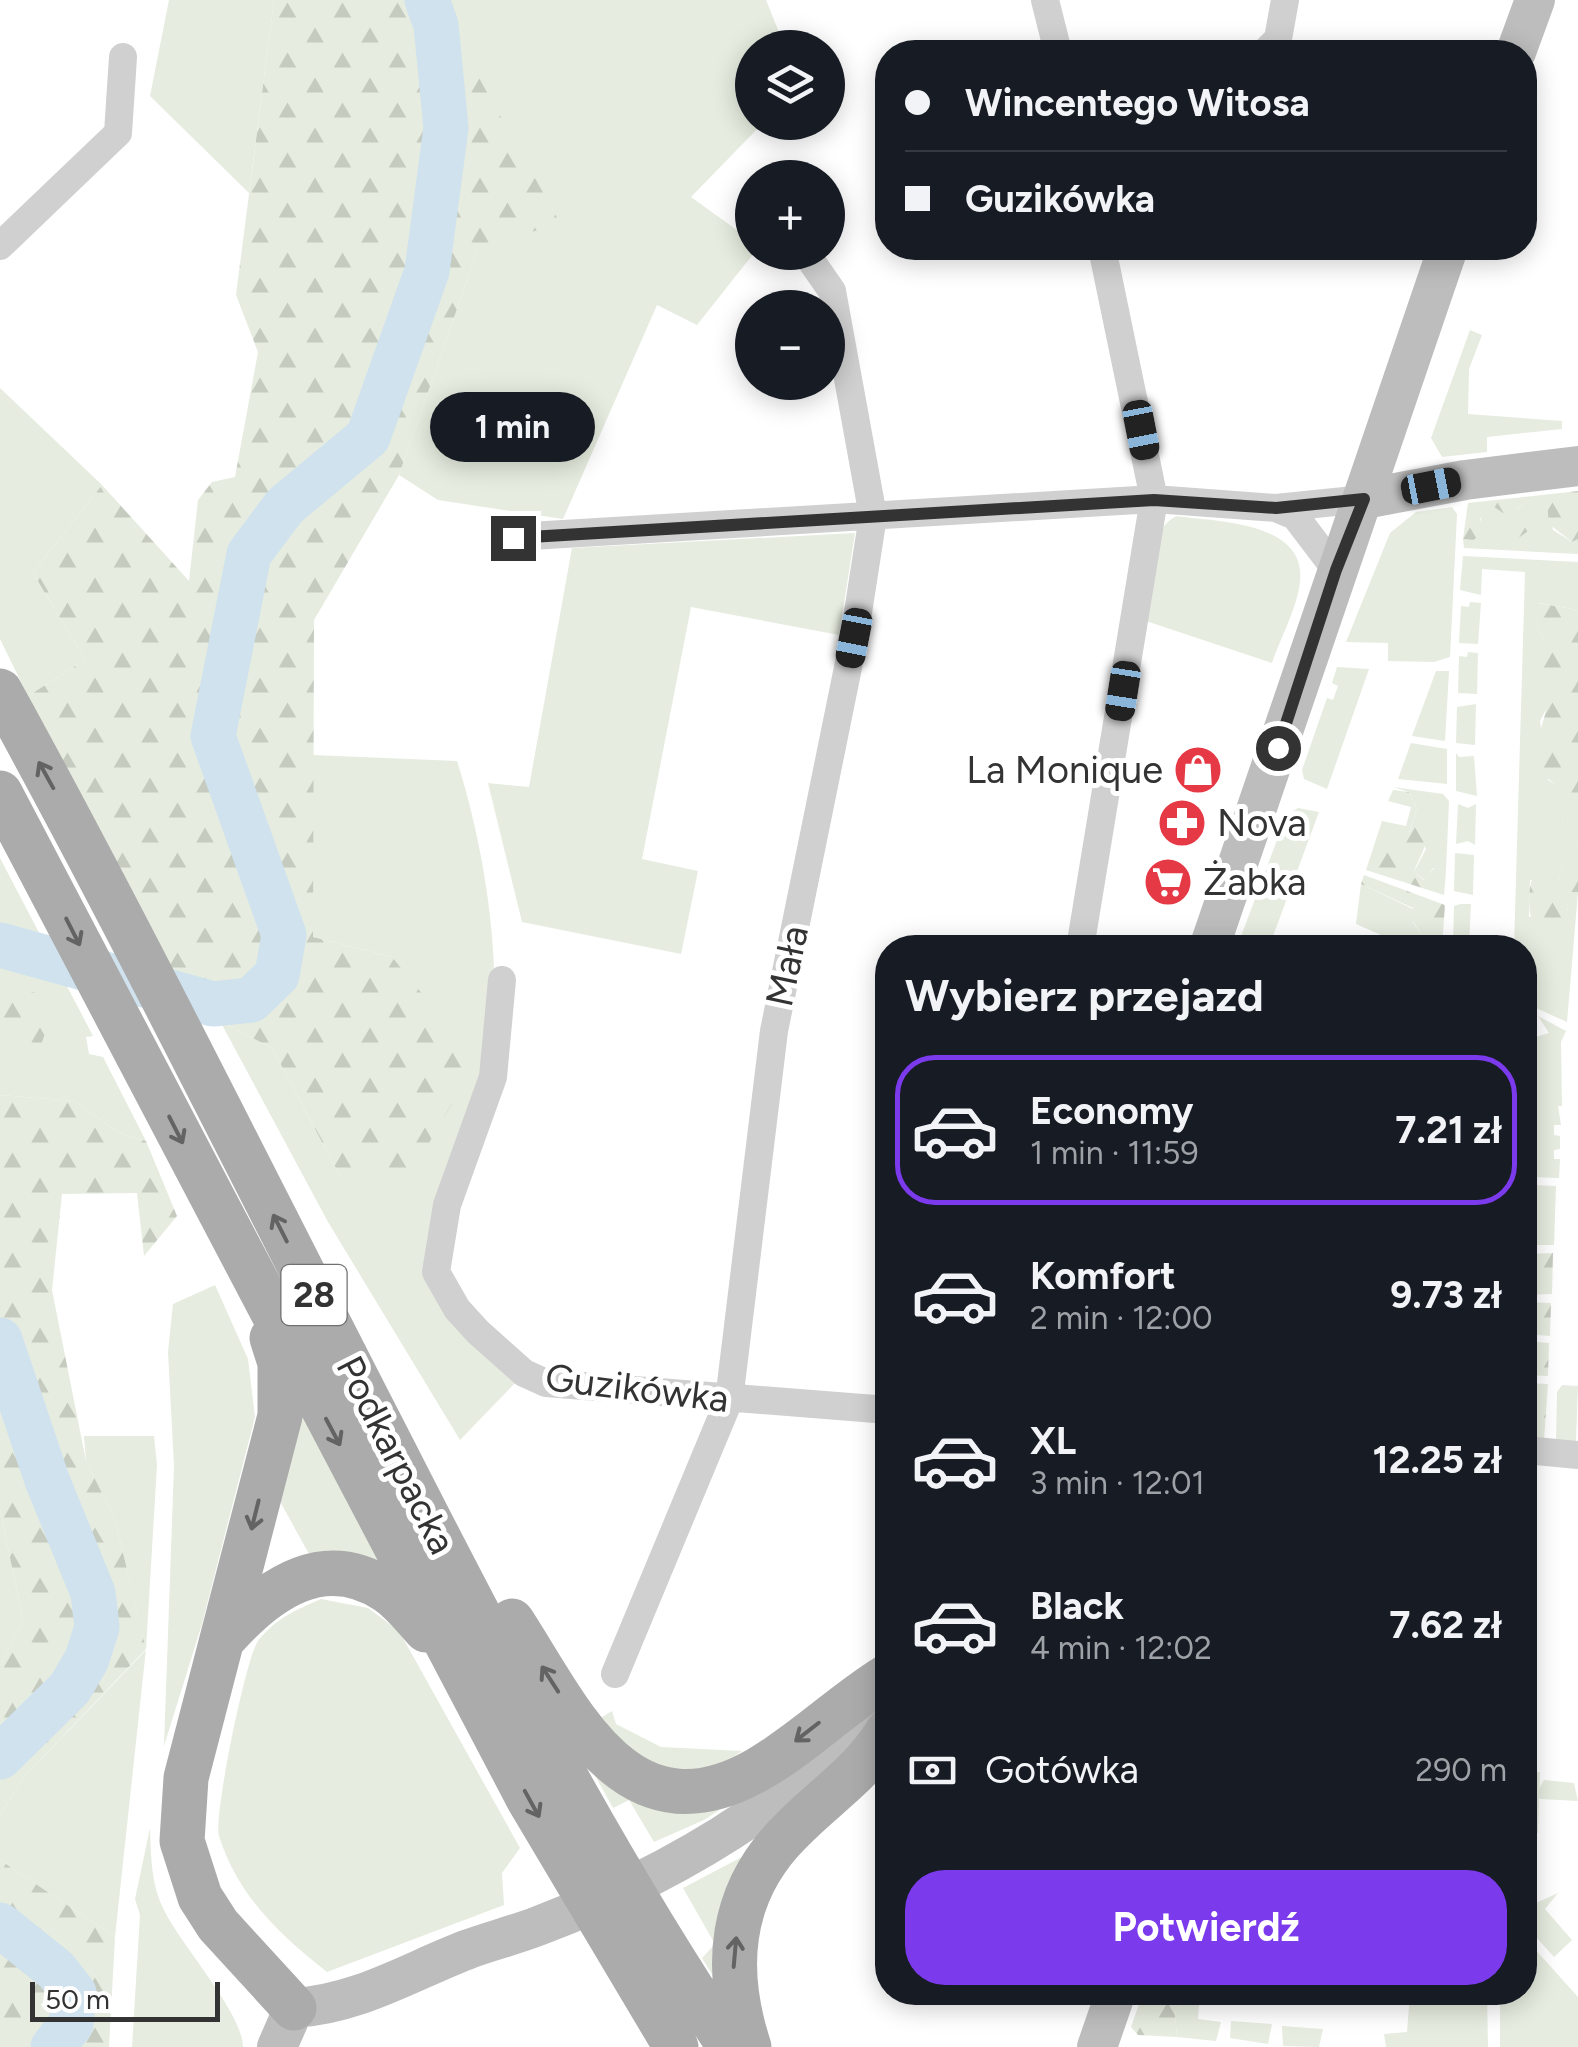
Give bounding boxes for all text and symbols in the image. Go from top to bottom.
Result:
map controls [735,30,845,400]
button: layers [735,30,845,140]
text: Wincentego Witosa [965,80,1310,126]
button: + [735,160,845,270]
text: Guzikówka [965,176,1155,222]
button: − [735,290,845,400]
callout: 1 min [430,393,596,463]
car [1121,398,1161,462]
text: 1 min [475,408,550,446]
car [1399,466,1463,506]
route end [491,516,536,561]
car [834,606,874,670]
car [1103,659,1143,723]
route start [1256,726,1301,771]
shop icon: La Monique [1172,744,1224,796]
place label: La Monique [966,747,1163,793]
one-way arrow [36,761,56,790]
pharmacy icon: Nova [1156,797,1208,849]
place label: Nova [1217,800,1307,846]
supermarket icon: Żabka [1142,856,1194,908]
place label: Żabka [1203,859,1306,905]
one-way arrow [64,917,83,947]
street label: Mała [756,921,818,1011]
text: Wybierz przejazd [905,968,1264,1022]
icon: car [910,1085,1000,1175]
text: Economy [1030,1088,1193,1134]
text: 7.21 zł [1395,1107,1502,1153]
one-way arrow [167,1115,186,1145]
text: 1 min · 11:59 [1030,1134,1199,1172]
one-way arrow [270,1214,289,1244]
icon: car [910,1250,1000,1340]
text: Komfort [1030,1253,1176,1299]
road number: 28 [282,1265,346,1325]
text: 9.73 zł [1390,1272,1502,1318]
text: 2 min · 12:00 [1030,1299,1212,1337]
street label: Podkarpacka [326,1348,466,1562]
street label: Guzikówka [543,1354,731,1422]
icon: car [910,1415,1000,1505]
one-way arrow [324,1416,344,1446]
text: XL [1030,1418,1076,1464]
text: 12.25 zł [1372,1437,1502,1483]
text: 3 min · 12:01 [1030,1464,1205,1502]
one-way arrow [245,1498,263,1530]
icon: car [910,1580,1000,1670]
text: Black [1030,1583,1124,1629]
text: 7.62 zł [1389,1602,1502,1648]
text: 4 min · 12:02 [1030,1629,1212,1667]
one-way arrow [539,1665,560,1694]
one-way arrow [795,1720,821,1742]
icon: cash [905,1743,960,1798]
text: Gotówka [985,1747,1139,1793]
text: 290 m [1415,1751,1507,1789]
one-way arrow [522,1789,542,1818]
button: Potwierdź [905,1870,1507,1985]
one-way arrow [725,1936,744,1969]
scale bar [30,1977,220,2022]
text: 50 m [45,1982,110,2016]

